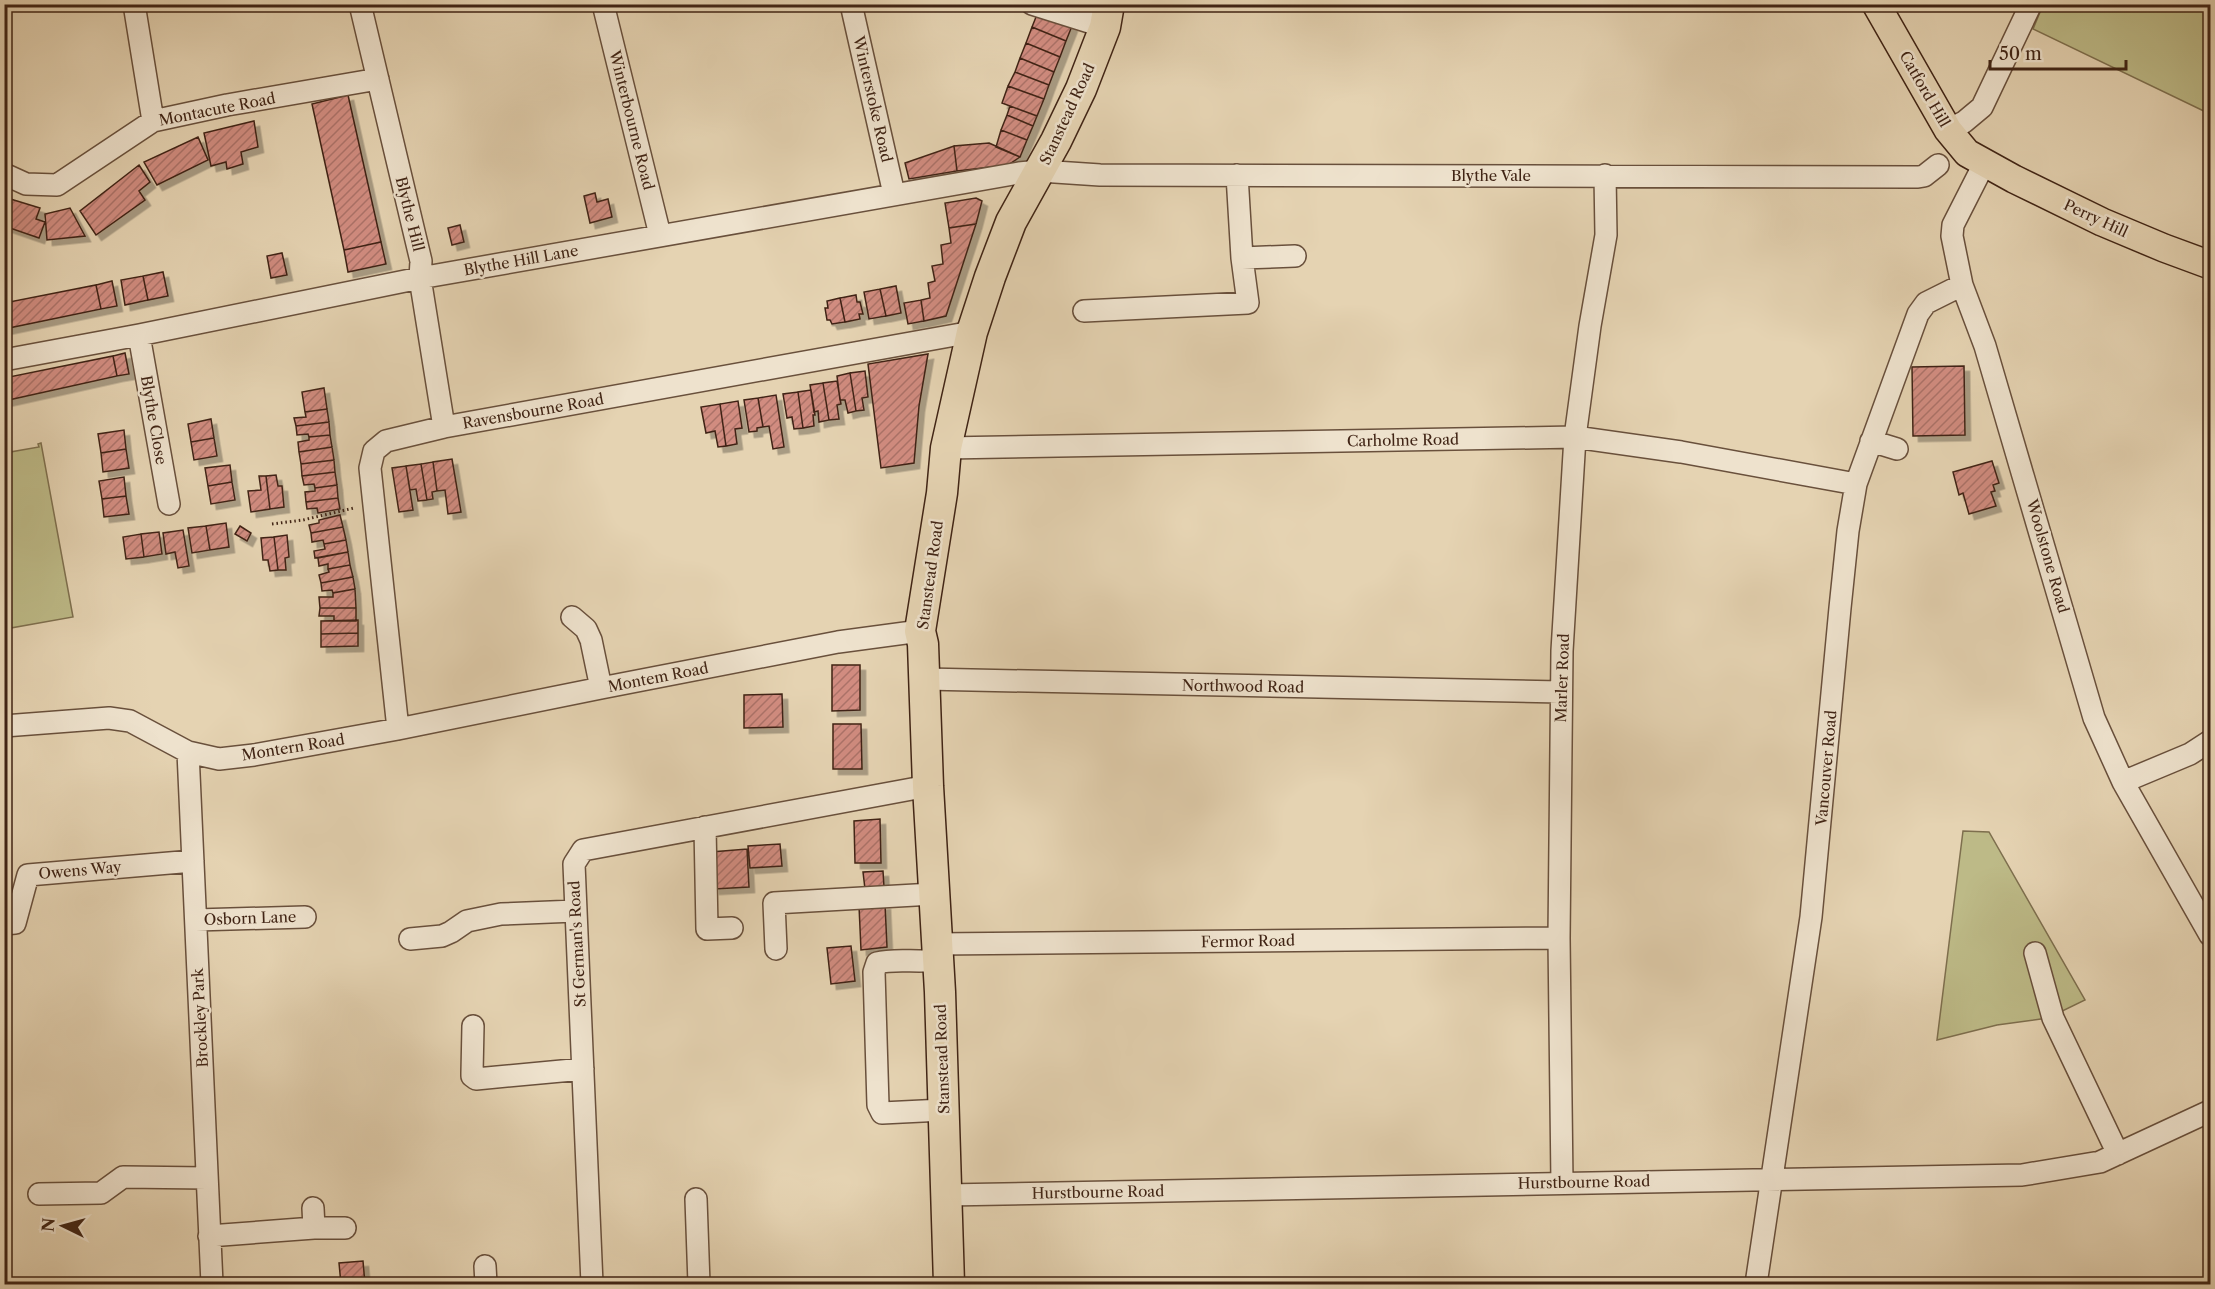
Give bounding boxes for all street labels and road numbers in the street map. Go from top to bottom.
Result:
street label: Winterstoke Road [849,33,897,164]
street label: Winterbourne Road [605,47,659,192]
street label: Catford Hill [1896,48,1955,131]
street label: Stanstead Road [1035,60,1099,168]
street label: Montacute Road [157,88,277,130]
street label: Blythe Vale [1451,166,1531,185]
street label: Blythe Hill [392,175,429,254]
street label: Perry Hill [2061,195,2132,241]
street label: Blythe Hill Lane [462,241,580,279]
street label: Blythe Close [137,374,171,466]
street label: Ravensbourne Road [461,389,605,433]
street label: Carholme Road [1347,430,1459,450]
street label: Woolstone Road [2022,496,2073,615]
street label: Stanstead Road [913,519,947,631]
street label: Marler Road [1551,633,1573,723]
street label: Montem Road [606,658,710,696]
street label: Northwood Road [1182,675,1304,697]
street label: Vancouver Road [1811,709,1841,828]
street label: Montern Road [240,729,346,765]
street label: Owens Way [38,857,123,883]
street label: St German's Road [564,880,590,1008]
street label: Osborn Lane [203,907,297,929]
street label: Fermor Road [1201,931,1295,951]
street label: Brockley Park [188,967,212,1068]
street label: Stanstead Road [931,1004,953,1114]
street label: Hurstbourne Road [1518,1171,1650,1193]
street label: Hurstbourne Road [1032,1181,1164,1203]

